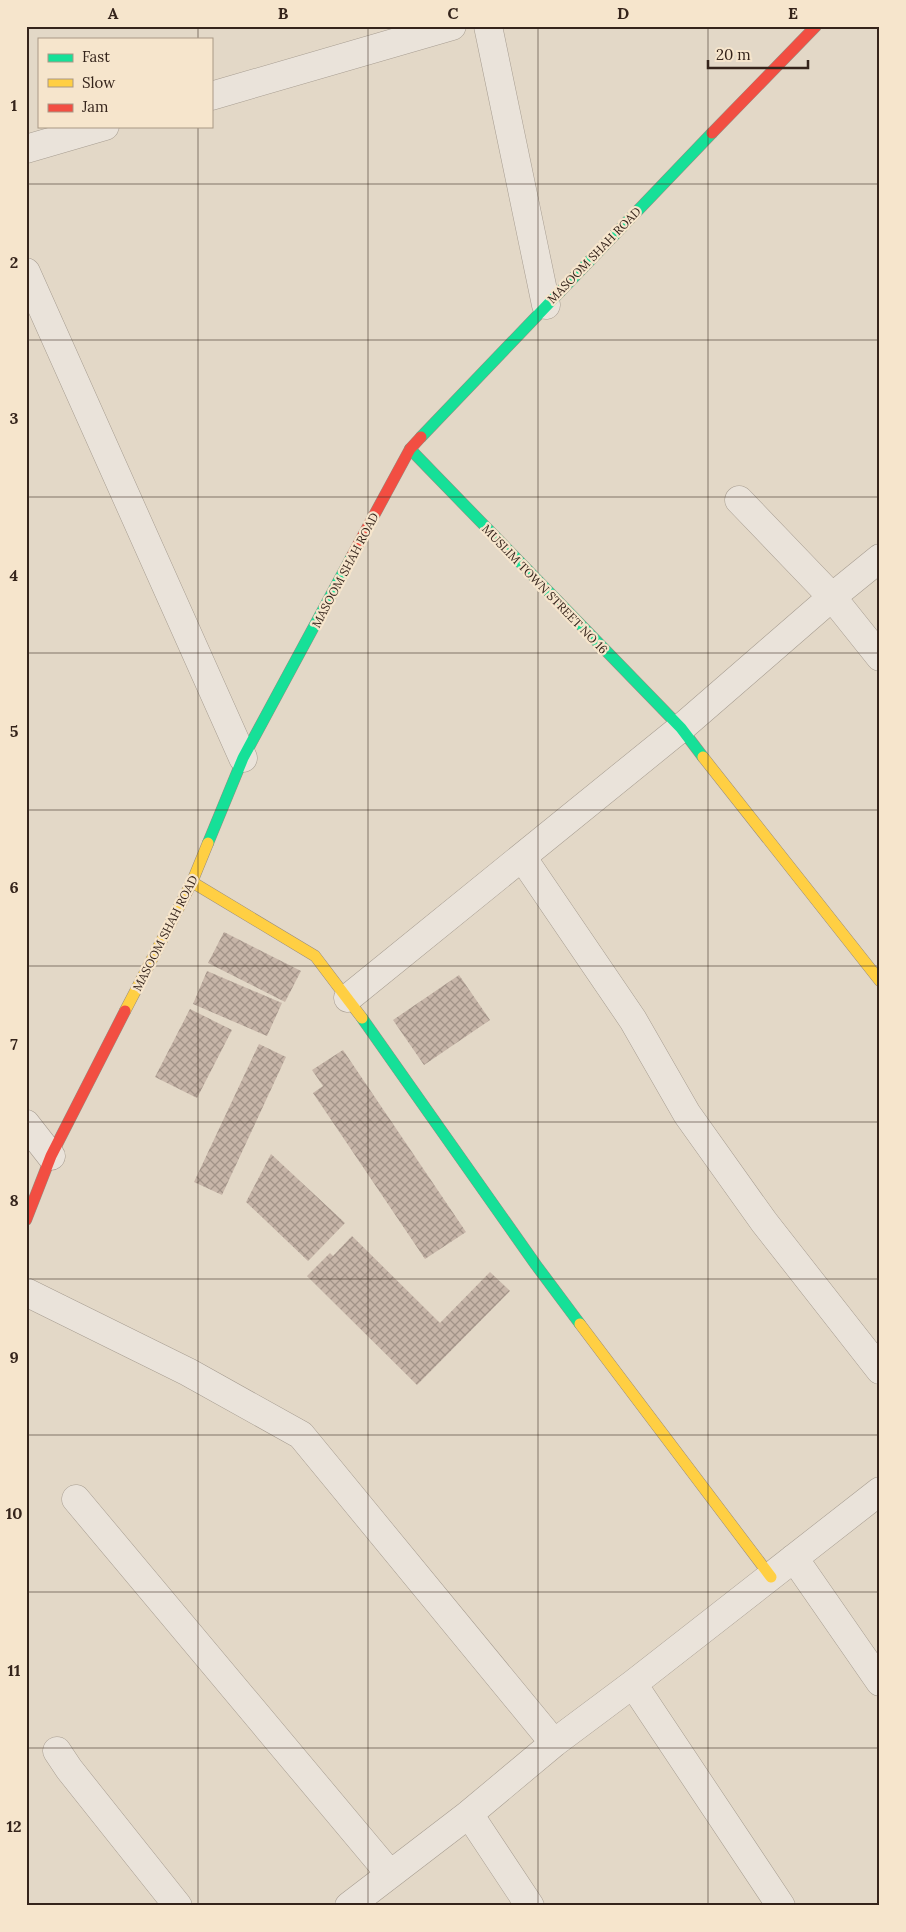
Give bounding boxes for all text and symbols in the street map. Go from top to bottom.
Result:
text: A [108,3,119,23]
text: B [278,3,289,23]
text: C [447,3,459,23]
text: D [617,3,629,23]
text: E [788,3,798,23]
legend [38,38,212,128]
scale bar [708,38,808,70]
text: 20 m [716,45,751,64]
text: Fast [82,47,110,66]
text: Slow [82,73,115,92]
text: 1 [11,95,17,115]
text: Jam [81,97,109,116]
street label: MASOOM SHAH ROAD [544,204,644,306]
text: 2 [10,252,18,272]
text: 3 [10,408,19,428]
street label: MASOOM SHAH ROAD [308,510,382,630]
street label: MUSLIM TOWN STREET NO 16 [479,521,611,657]
text: 4 [10,565,19,585]
text: 5 [10,721,19,741]
street label: MASOOM SHAH ROAD [129,872,201,993]
text: 6 [9,877,19,897]
text: 7 [10,1034,18,1054]
text: 8 [9,1190,19,1210]
text: 9 [9,1347,19,1367]
text: 10 [6,1503,22,1523]
text: 11 [8,1660,21,1680]
text: 12 [6,1816,22,1836]

